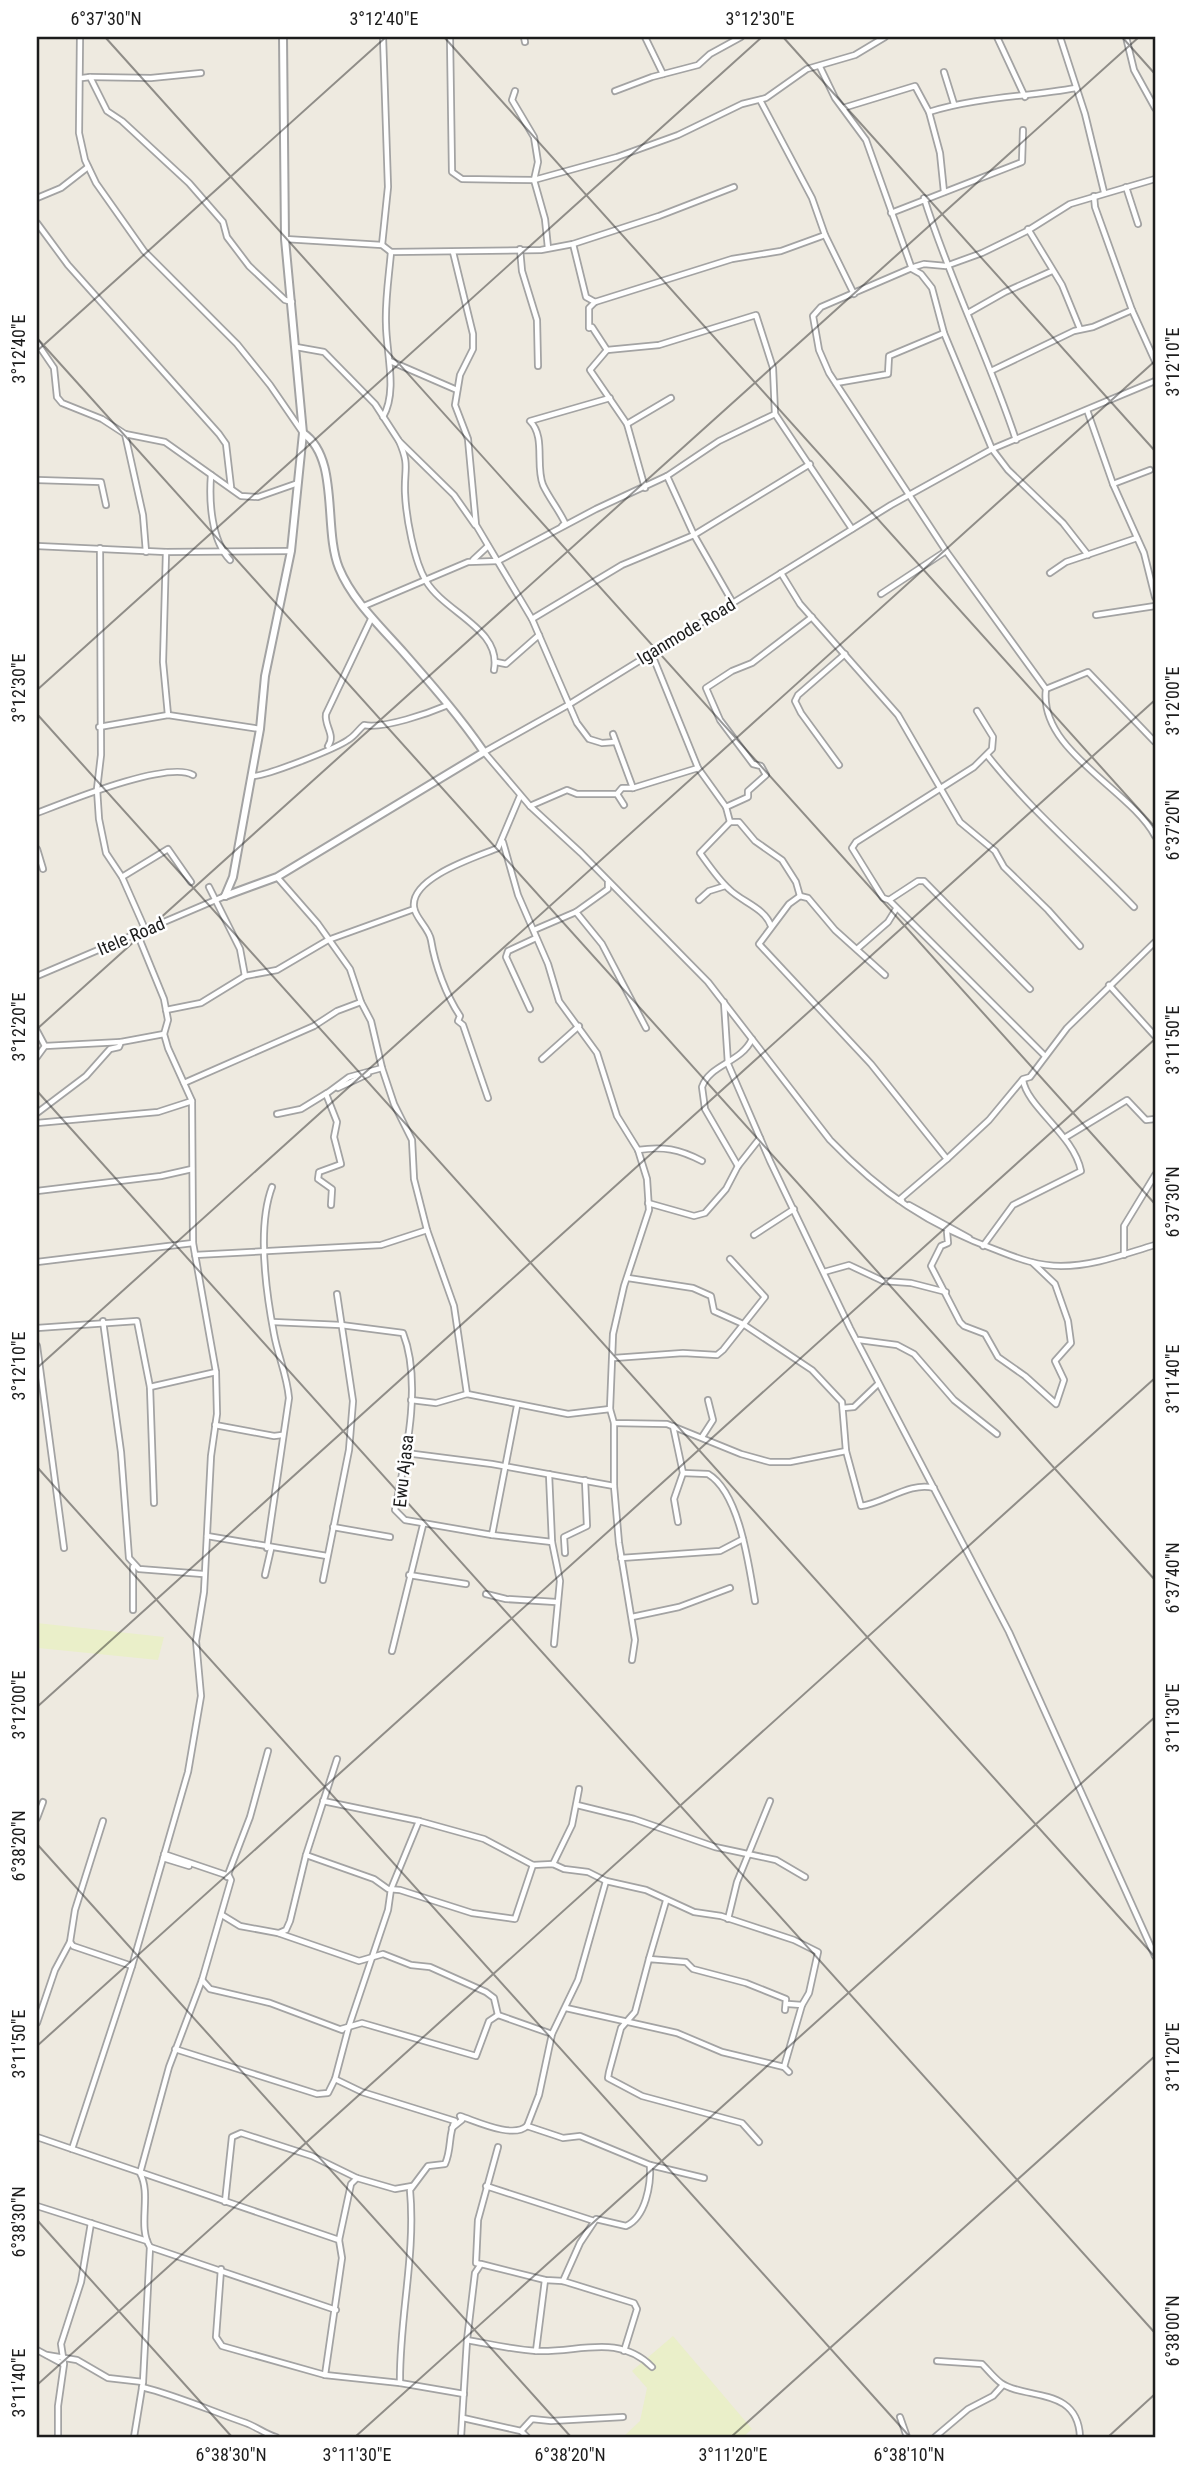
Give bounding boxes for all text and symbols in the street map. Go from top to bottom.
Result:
text: 6°37'30"N [70,8,142,29]
text: 3°12'40"E [349,8,419,29]
text: 3°12'30"E [725,8,795,29]
text: 3°12'40"E [8,314,29,384]
text: 3°12'10"E [1162,327,1183,397]
street label: Iganmode Road [633,593,739,669]
text: 3°12'30"E [8,653,29,723]
text: 3°12'00"E [1162,666,1183,736]
text: 6°37'20"N [1162,789,1183,861]
street label: Itele Road [94,912,168,960]
text: 3°12'20"E [8,992,29,1062]
text: 3°11'50"E [1162,1005,1183,1075]
text: 6°37'30"N [1162,1166,1183,1238]
text: 3°12'10"E [8,1331,29,1401]
text: 3°11'40"E [1162,1344,1183,1414]
street label: Ewu Ajasa [389,1434,417,1508]
text: 6°37'40"N [1162,1542,1183,1614]
text: 3°12'00"E [8,1670,29,1740]
text: 3°11'30"E [1162,1683,1183,1753]
text: 6°38'20"N [8,1810,29,1882]
text: 3°11'50"E [8,2009,29,2079]
text: 3°11'20"E [1162,2022,1183,2092]
text: 6°38'30"N [8,2186,29,2258]
text: 6°38'00"N [1162,2295,1183,2367]
text: 3°11'40"E [8,2348,29,2418]
text: 6°38'30"N [195,2444,267,2465]
text: 3°11'30"E [322,2444,392,2465]
text: 6°38'20"N [534,2444,606,2465]
text: 3°11'20"E [698,2444,768,2465]
text: 6°38'10"N [873,2444,945,2465]

